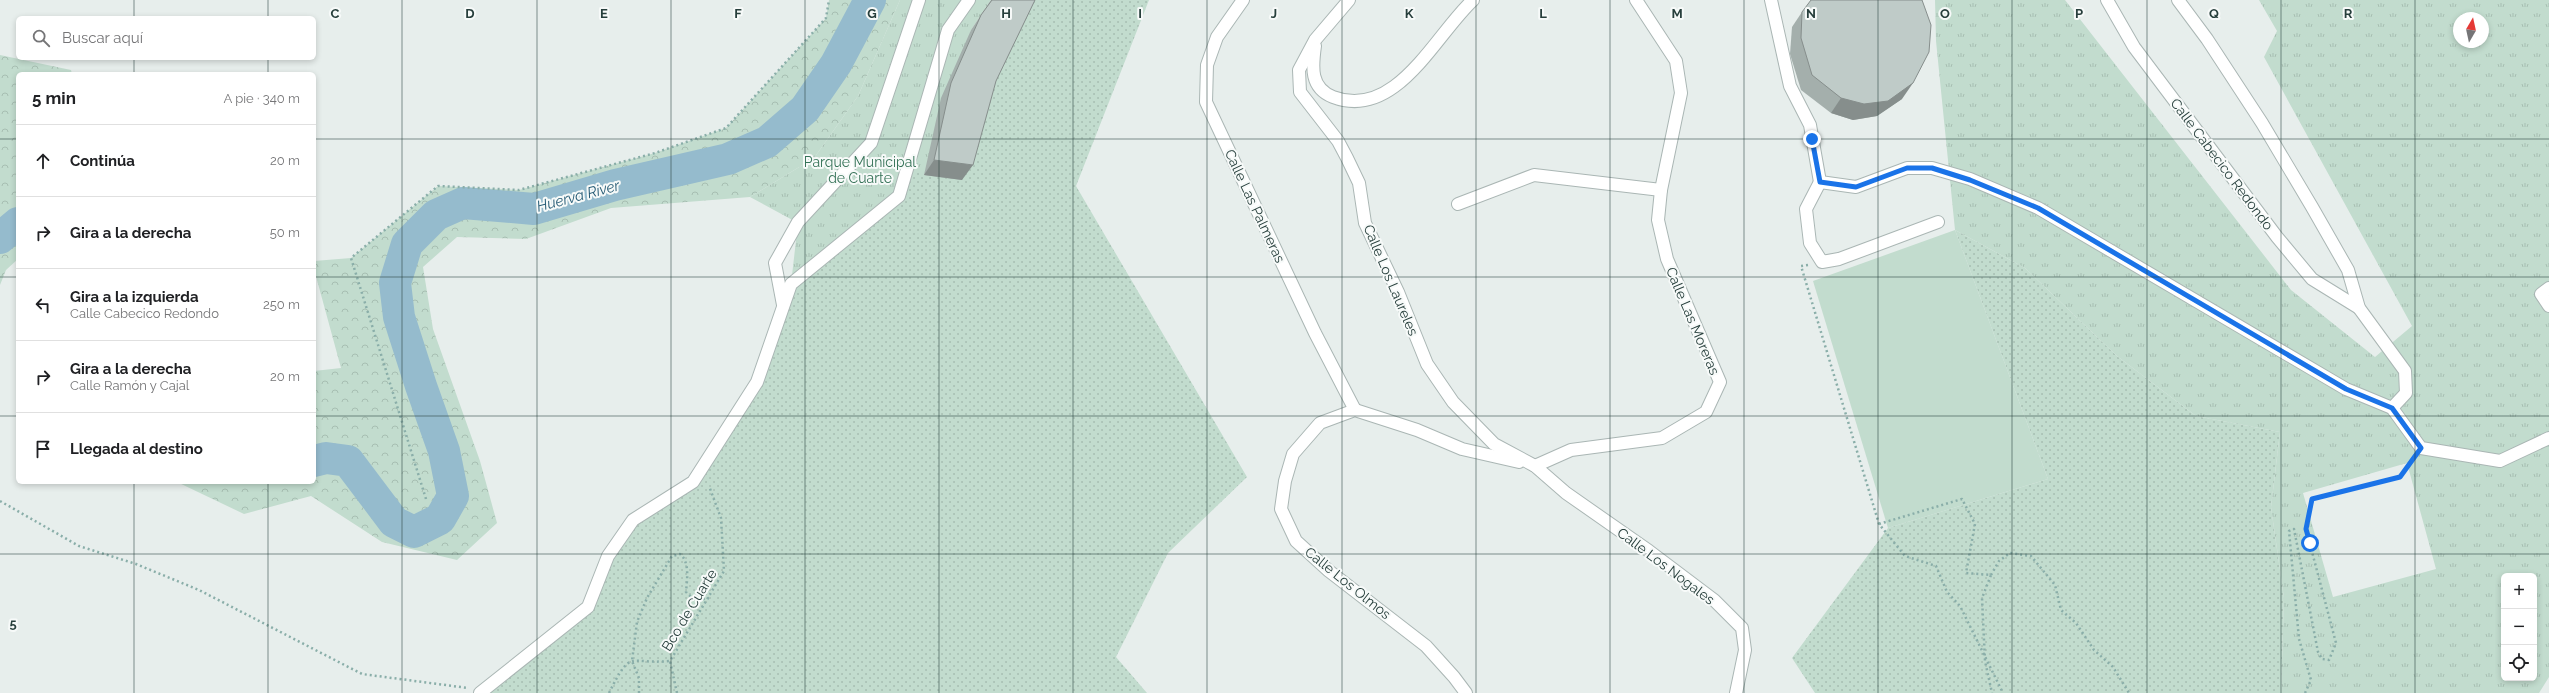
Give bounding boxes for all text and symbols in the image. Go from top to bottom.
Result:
text: C [331,6,340,21]
text: D [465,6,475,21]
text: E [600,6,608,21]
text: F [734,6,742,21]
text: G [867,6,877,21]
text: H [1001,6,1011,21]
text: I [1138,6,1142,21]
text: J [1271,6,1277,21]
text: K [1405,6,1414,21]
text: L [1539,6,1547,21]
text: M [1671,6,1683,21]
text: N [1806,6,1816,21]
text: O [1940,6,1950,21]
text: P [2075,6,2083,21]
text: Q [2209,6,2219,21]
text: R [2344,6,2353,21]
north arrow [2453,12,2489,48]
search box [16,16,316,60]
icon: search [30,27,52,49]
text: Buscar aquí [62,29,143,47]
text: 5 min [32,88,76,108]
text: A pie · 340 m [223,91,300,106]
street label: Calle Cabecico Redondo [2167,95,2277,233]
route end [1803,130,1821,148]
street label: Calle Las Palmeras [1222,147,1288,265]
icon: ahead [32,150,54,172]
text: Continúa [70,152,135,170]
text: 20 m [270,153,300,168]
park label: Parque Municipal de Cuarte [804,154,916,186]
water label: Huerva River [535,176,622,216]
icon: right [32,222,54,244]
street label: Calle Los Laureles [1360,222,1422,338]
text: Gira a la derecha [70,224,191,242]
text: 50 m [270,225,300,240]
street label: Calle Las Moreras [1663,265,1723,377]
text: Gira a la izquierda [70,288,199,306]
icon: left [32,294,54,316]
text: 250 m [263,297,300,312]
text: Calle Cabecico Redondo [70,306,219,321]
text: Gira a la derecha [70,360,191,378]
icon: right [32,366,54,388]
text: 20 m [270,369,300,384]
text: Calle Ramón y Cajal [70,378,189,393]
icon: arrive [32,438,54,460]
text: Llegada al destino [70,440,203,458]
street label: Calle Los Nogales [1614,524,1718,608]
route start [2301,534,2319,552]
street label: Calle Los Olmos [1302,544,1394,623]
street label: Bco de Cuarte [658,566,720,654]
map controls [2501,573,2537,681]
button: + [2501,573,2537,609]
button: − [2501,609,2537,645]
text: 5 [9,616,17,631]
button: locate [2501,645,2537,681]

